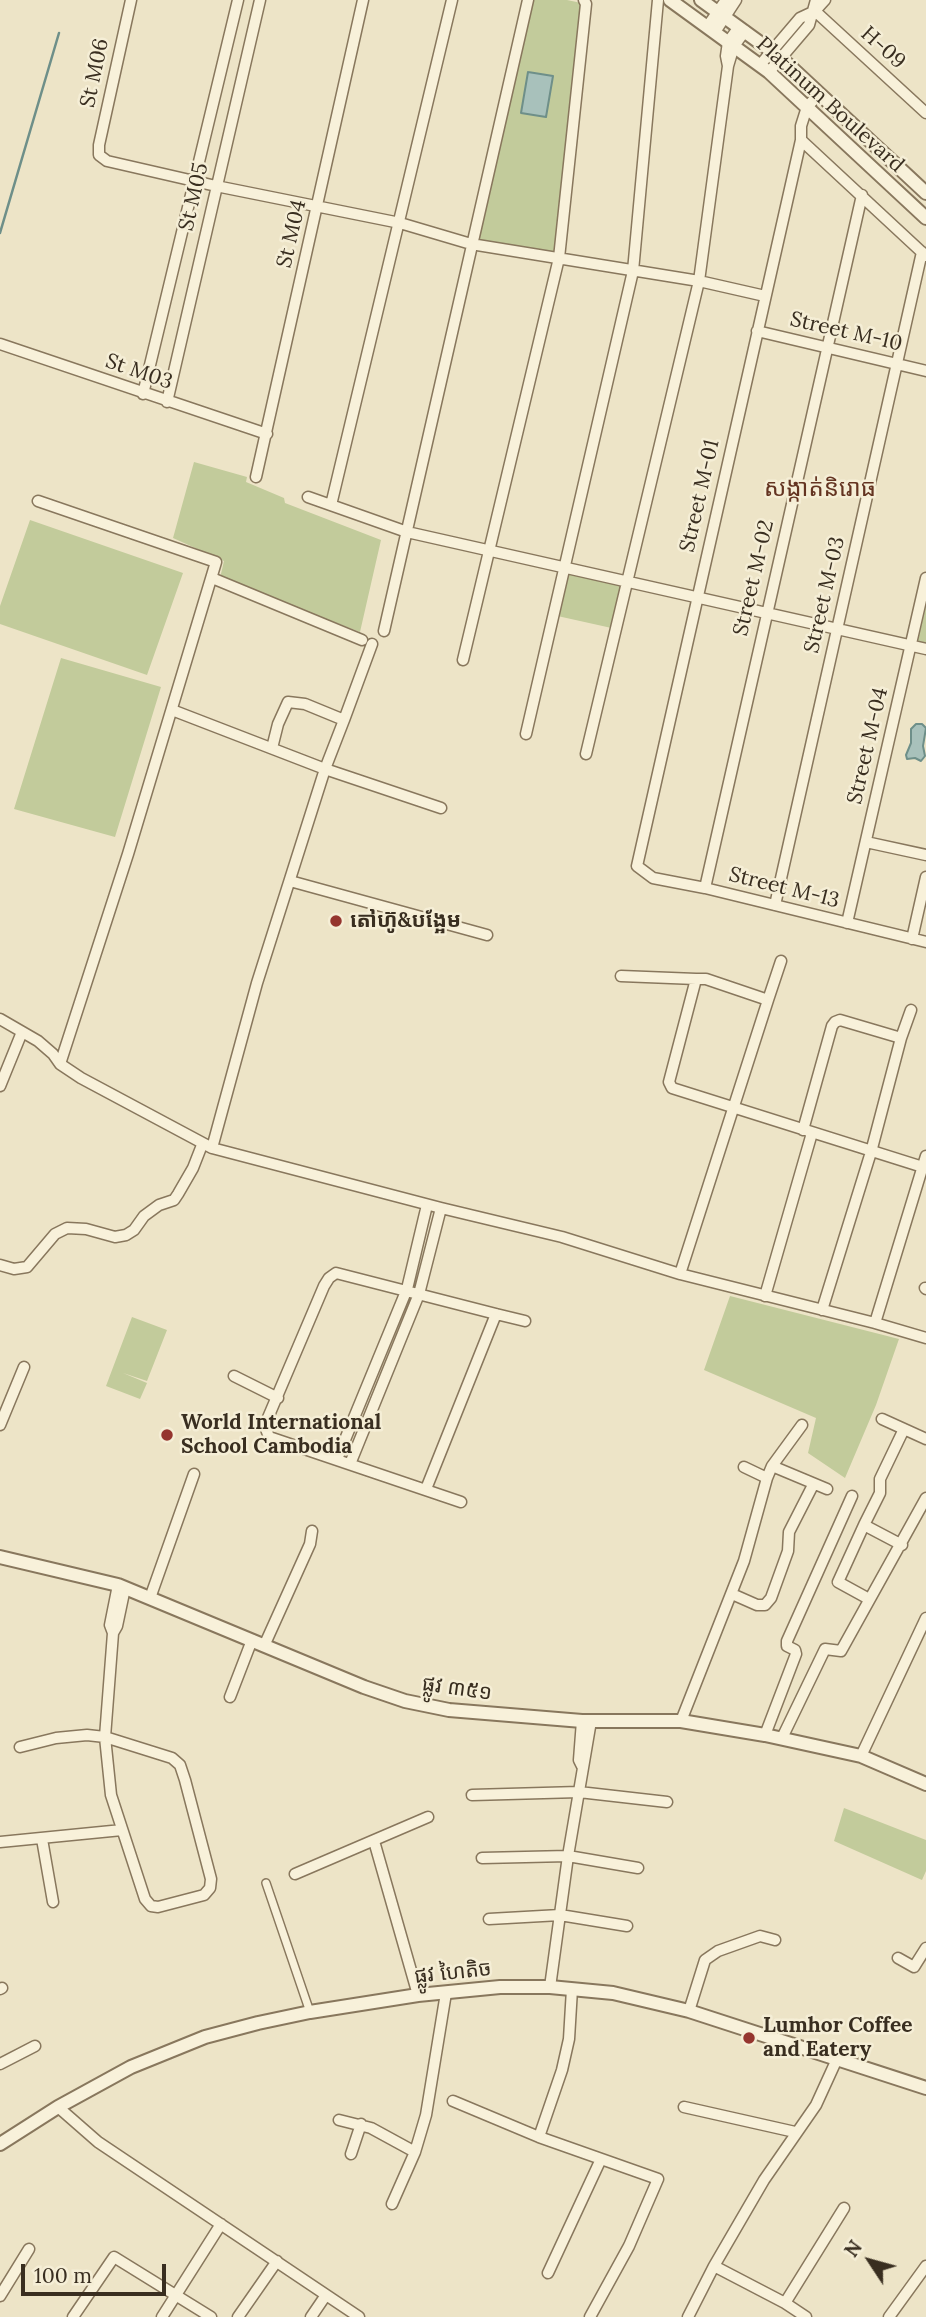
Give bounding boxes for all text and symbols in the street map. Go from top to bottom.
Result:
street label: H-09 [855,21,911,75]
street label: Platinum Boulevard [751,32,909,178]
street label: St M06 [75,36,115,110]
street label: St M05 [174,160,214,234]
street label: St M04 [272,197,312,271]
street label: Street M-10 [787,307,905,357]
street label: St M03 [102,349,176,395]
street label: Street M-01 [675,437,725,555]
district label: សង្កាត់និរោធ [764,475,876,503]
street label: Street M-02 [728,517,780,639]
street label: Street M-03 [799,534,851,656]
street label: Street M-04 [842,685,894,807]
street label: Street M-13 [726,862,842,914]
place label: តៅហ៊ូ&បង្អែម [350,908,461,934]
marker: តៅហ៊ូ&បង្អែម [328,913,344,929]
place label: World International School Cambodia [181,1410,381,1460]
marker: World International School Cambodia [159,1427,175,1443]
street label: ផ្លូវ ៣៥១ [420,1672,494,1706]
street label: ផ្លូវ ហៃតិច [413,1956,493,1990]
place label: Lumhor Coffee and Eatery [763,2013,913,2063]
marker: Lumhor Coffee and Eatery [741,2030,757,2046]
north arrow [835,2226,905,2296]
text: N [839,2236,867,2262]
scale bar [24,2250,170,2294]
text: 100 m [34,2262,92,2289]

